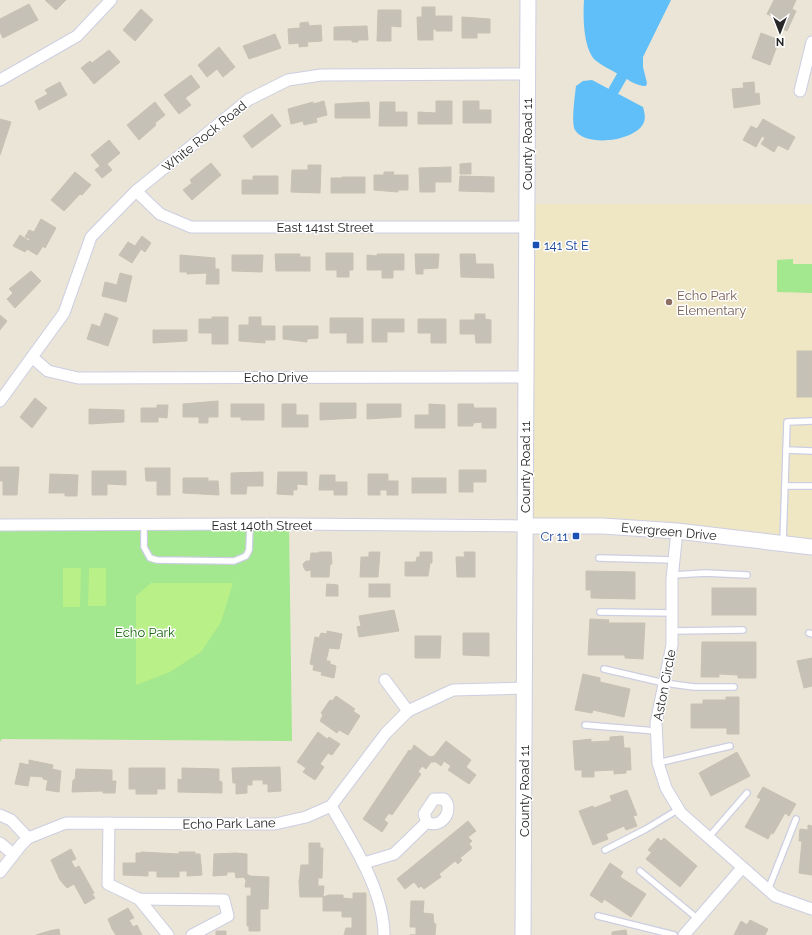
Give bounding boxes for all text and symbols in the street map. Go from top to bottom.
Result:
north arrow [760,12,800,52]
text: N [776,35,784,48]
street label: White Rock Road [159,98,249,175]
street label: County Road 11 [520,98,535,190]
street label: East 141st Street [276,220,374,235]
place label: 141 St E [544,238,589,253]
marker: 141 St E [531,240,541,250]
place label: Echo Park Elementary [677,288,746,318]
marker: Echo Park Elementary [664,297,674,307]
street label: Echo Drive [244,370,309,385]
street label: County Road 11 [518,421,533,513]
street label: East 140th Street [212,518,313,533]
street label: Evergreen Drive [621,520,718,543]
place label: Cr 11 [540,529,568,544]
marker: Cr 11 [571,531,581,541]
park label: Echo Park [115,625,175,640]
street label: Aston Circle [650,648,679,722]
street label: County Road 11 [517,745,532,837]
street label: Echo Park Lane [182,815,276,832]

